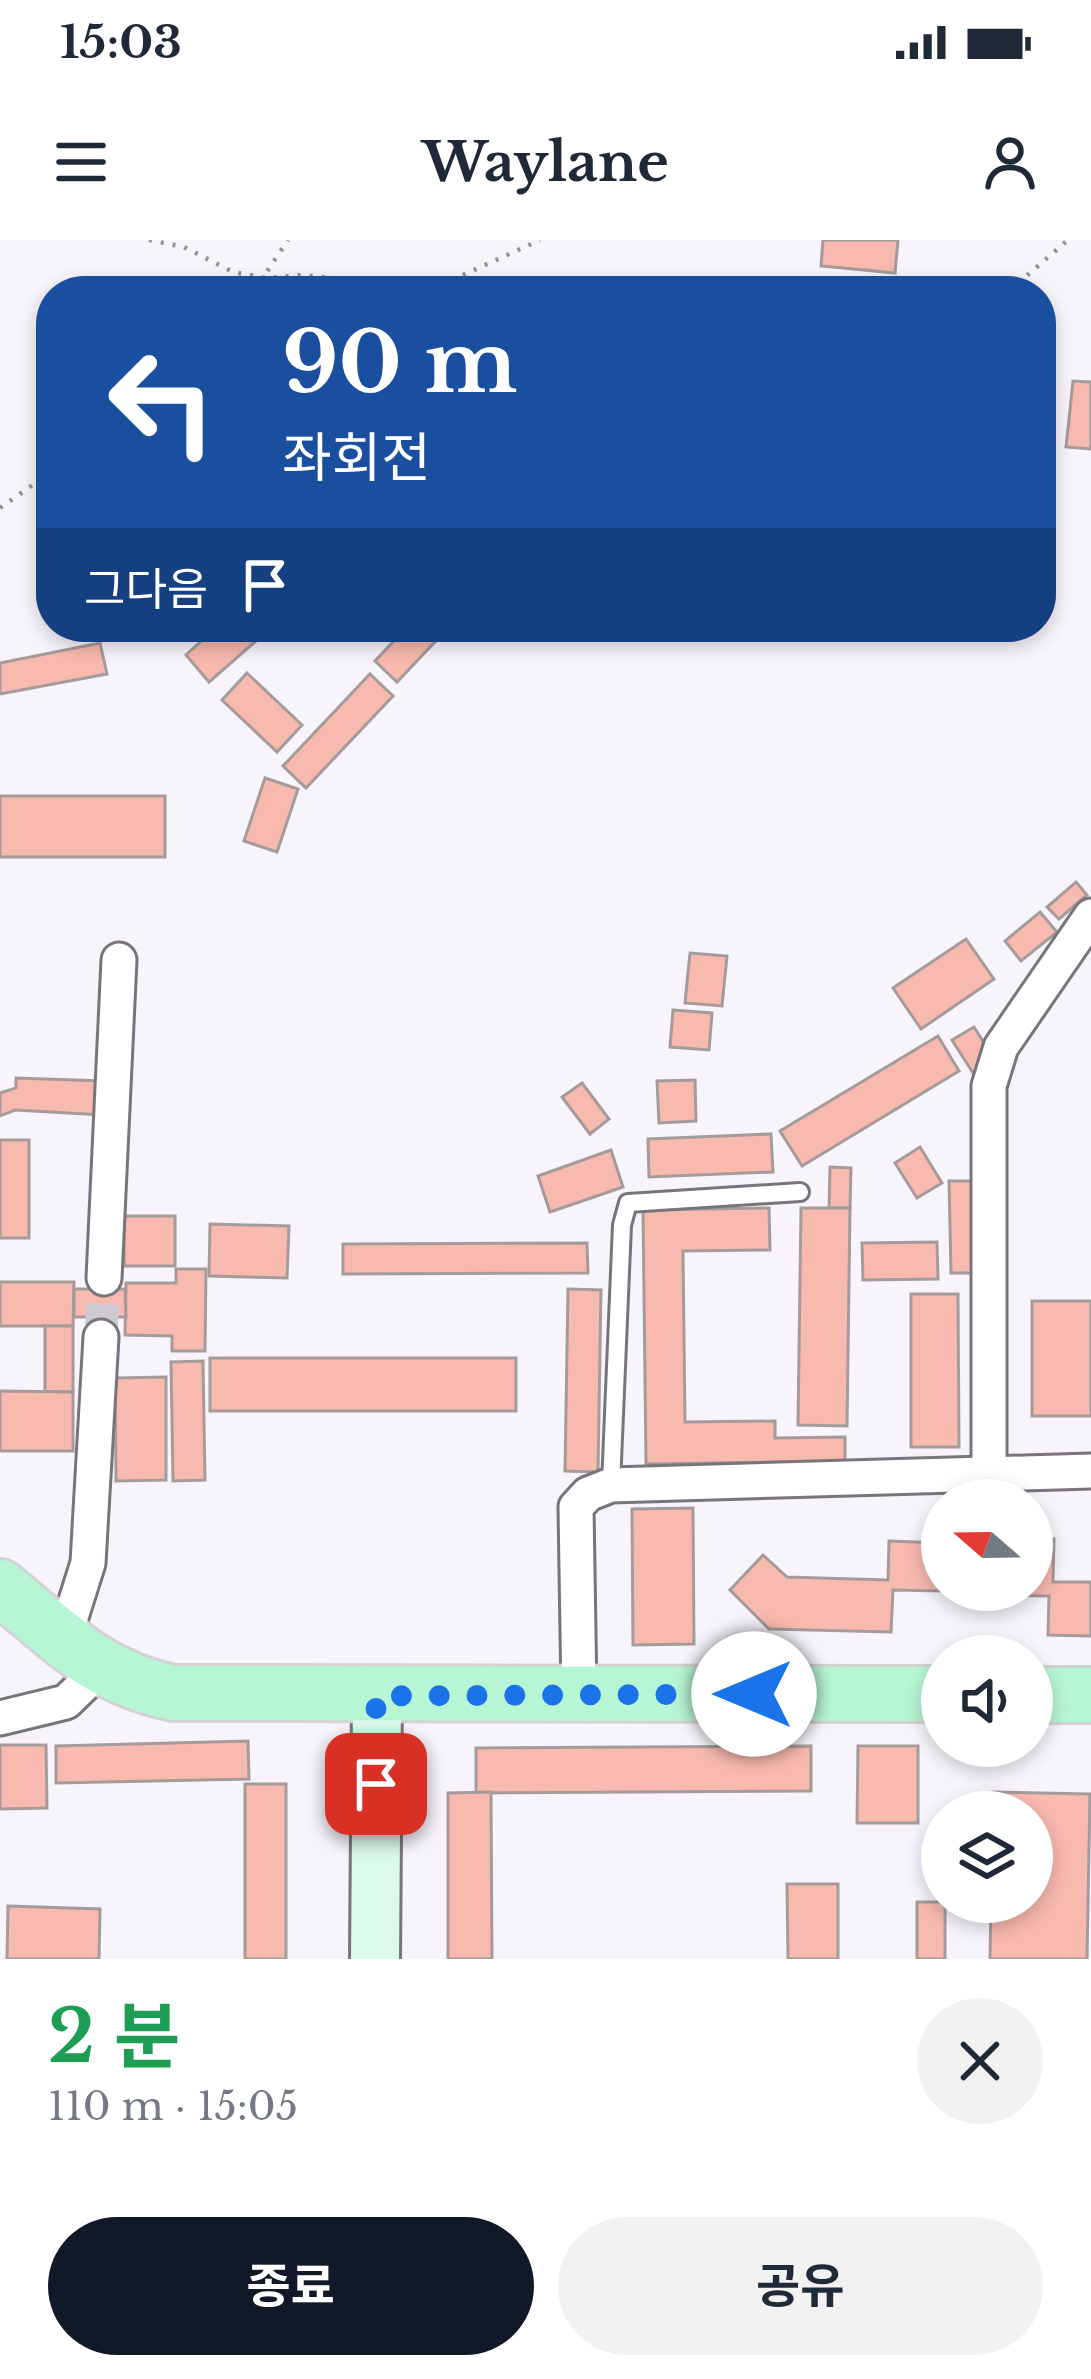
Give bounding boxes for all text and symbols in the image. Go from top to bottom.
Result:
text: 15:03 [60,14,182,70]
icon: menu [48,129,114,195]
text: Waylane [422,129,669,196]
icon: person [977,129,1043,195]
text: 90 m [282,311,517,415]
icon: left [84,324,240,480]
text: 좌회전 [282,425,431,492]
icon: arrive [232,552,298,618]
text: 그다음 [84,561,208,617]
north arrow [921,1479,1053,1611]
map controls [921,1479,1053,1923]
position arrow [691,1631,817,1757]
button: sound [921,1635,1053,1767]
pin [325,1733,427,1835]
icon: arrive [343,1751,409,1817]
button: layers [921,1791,1053,1923]
text: 2 분 [48,1992,180,2081]
button: close [917,1998,1043,2124]
text: 110 m · 15:05 [48,2082,298,2131]
button: 종료 [48,2217,534,2355]
button: 공유 [558,2217,1043,2355]

